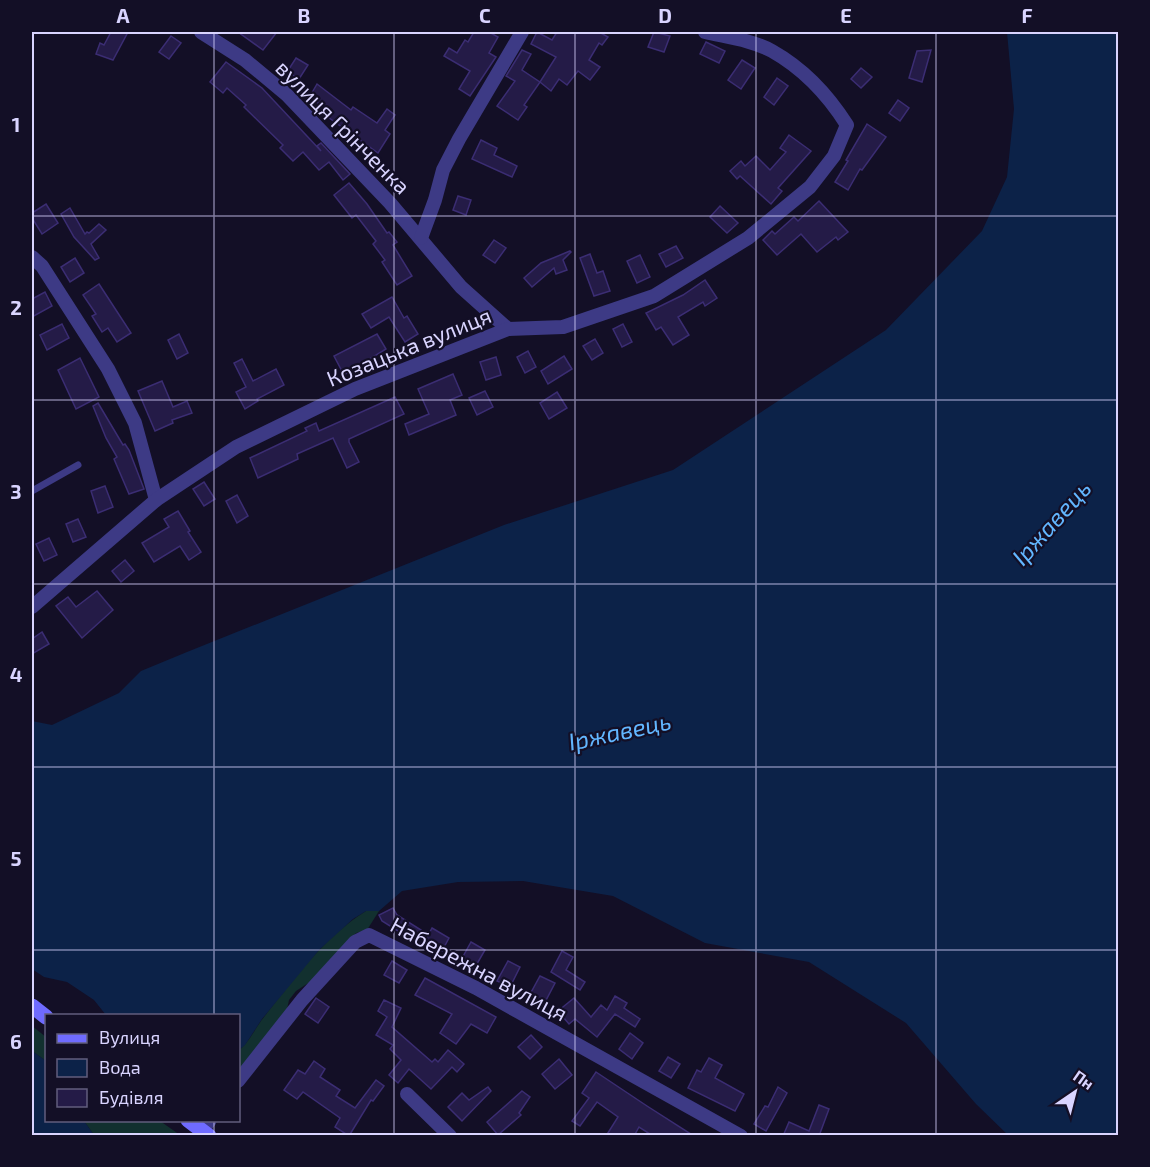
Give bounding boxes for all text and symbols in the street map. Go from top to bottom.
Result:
text: A [116,3,130,27]
text: B [298,3,310,27]
text: C [479,3,491,27]
text: D [658,3,672,27]
text: E [840,3,852,27]
text: F [1021,3,1033,27]
street label: вулиця Грінченка [271,54,416,199]
text: 1 [12,112,20,136]
text: 2 [10,295,22,319]
street label: Козацька вулиця [323,301,495,392]
water label: Іржавець [1005,473,1097,571]
text: 3 [10,479,22,503]
text: 4 [10,662,23,686]
water label: Іржавець [566,705,674,756]
text: 5 [10,846,22,870]
street label: Набережна вулиця [386,911,572,1027]
legend [45,1014,240,1122]
text: Вулиця [99,1026,160,1048]
text: 6 [10,1029,22,1053]
text: Вода [99,1056,141,1078]
north arrow [1045,1062,1105,1122]
text: Пн [1070,1066,1098,1093]
text: Будівля [99,1086,163,1108]

